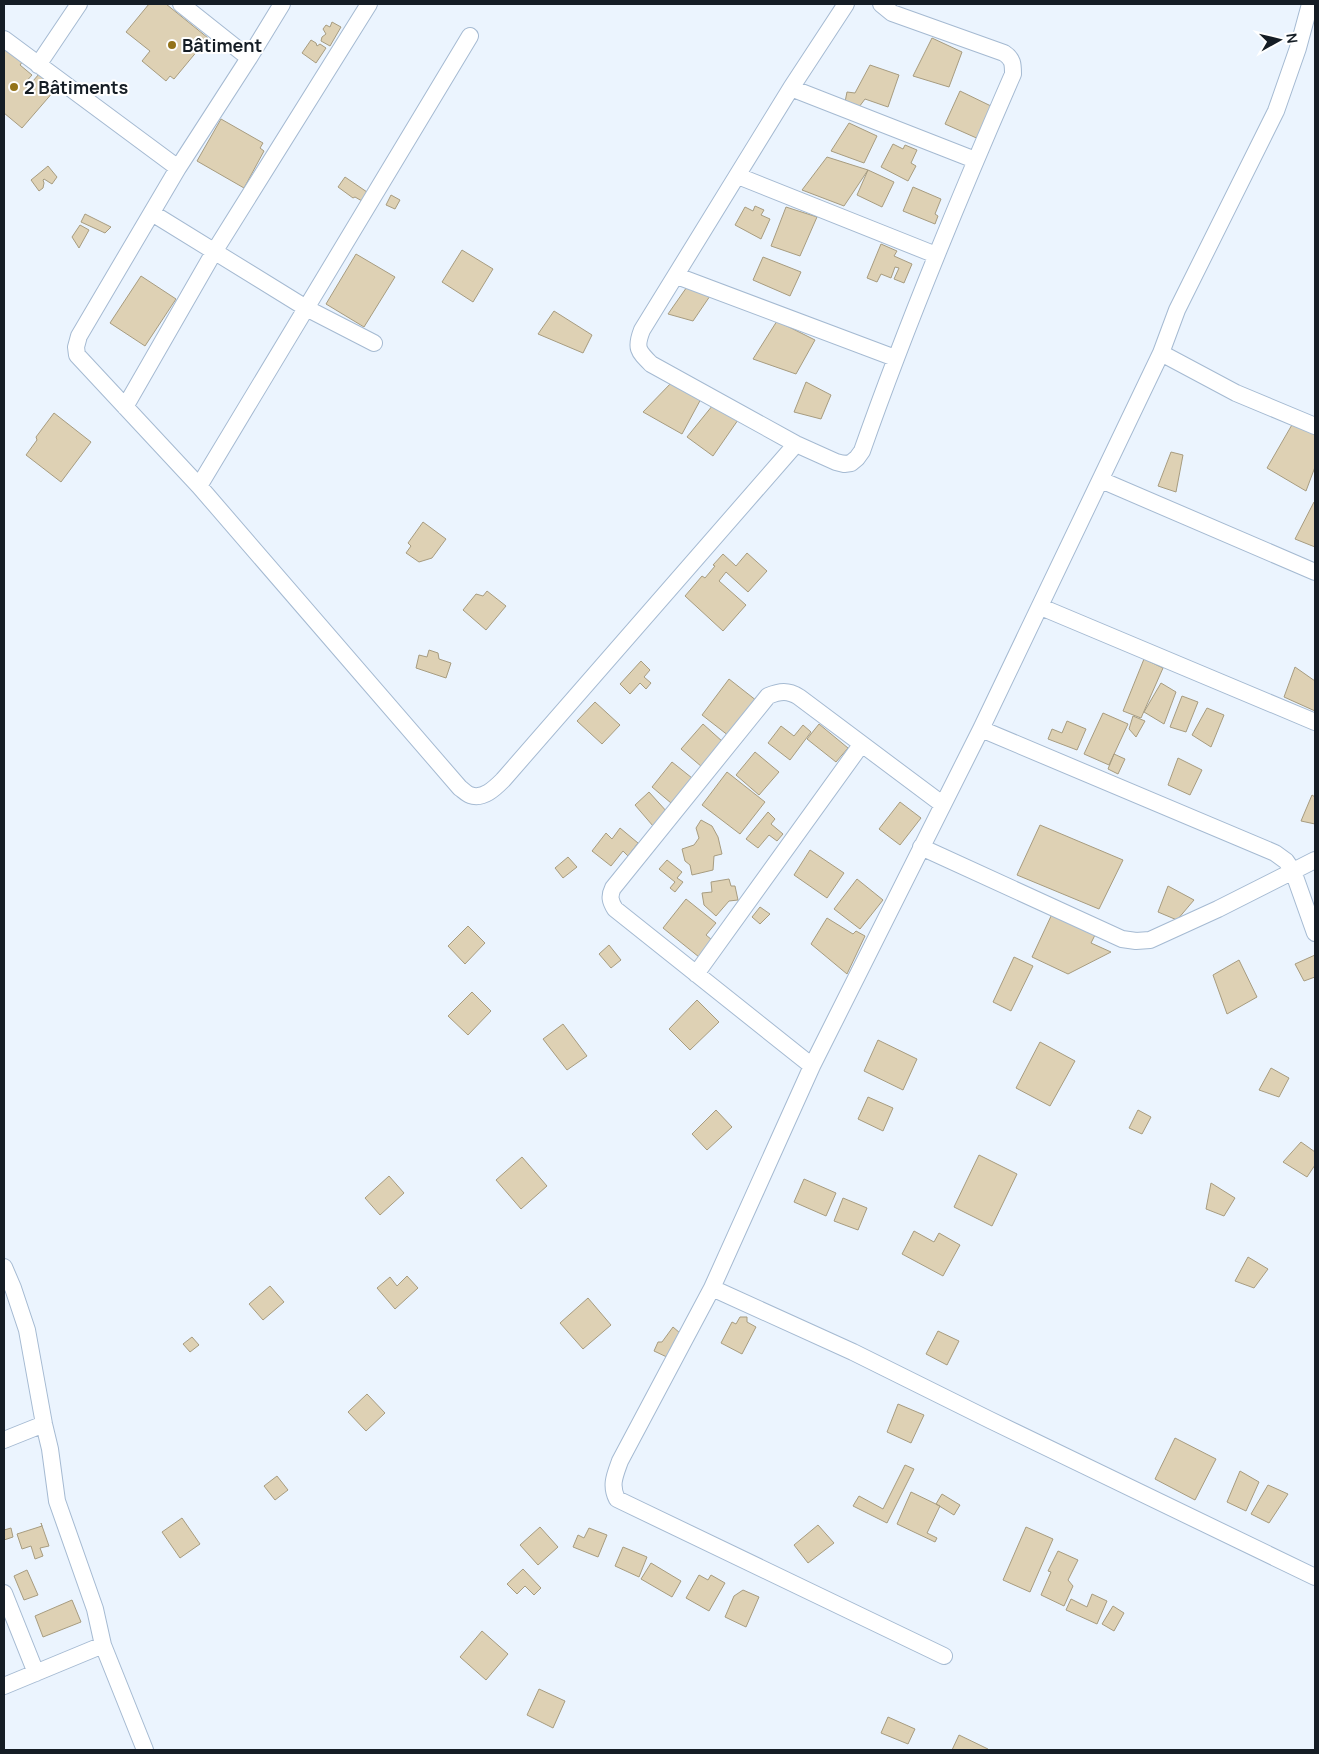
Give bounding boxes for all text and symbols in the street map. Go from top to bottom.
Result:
north arrow [1254,15,1304,65]
text: N [1282,32,1302,44]
place label: Bâtiment [182,33,262,57]
marker: Bâtiment [166,39,178,51]
place label: 2 Bâtiments [24,75,129,99]
marker: 2 Bâtiments [8,81,20,93]

